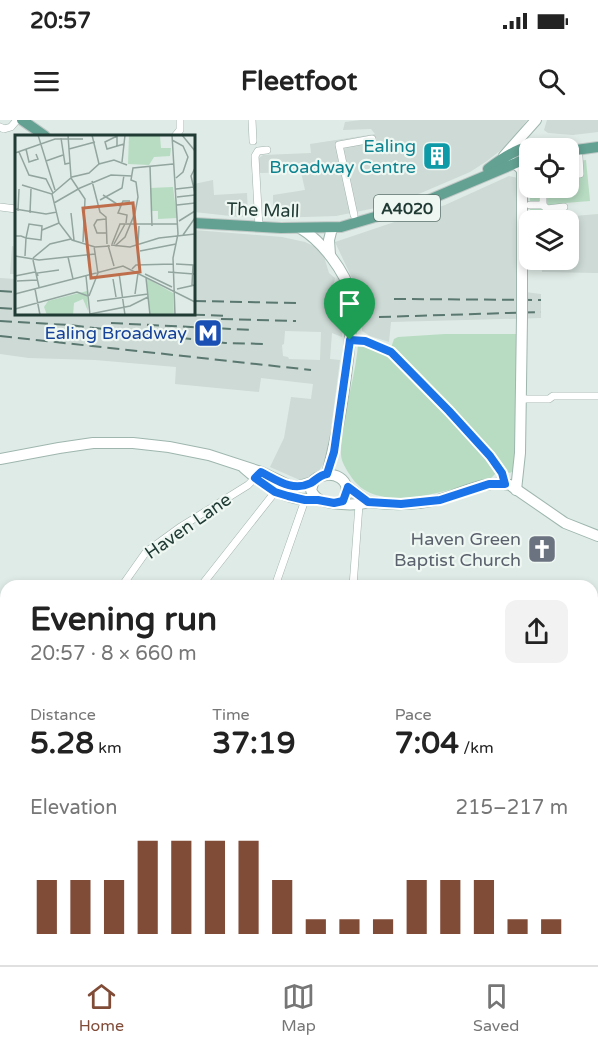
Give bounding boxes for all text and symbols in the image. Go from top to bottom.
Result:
text: 20:57 [30,8,91,34]
icon: menu [30,65,63,98]
text: Fleetfoot [241,65,357,98]
icon: search [535,65,568,98]
inset map [15,135,195,315]
place label: Ealing Broadway Centre [269,135,416,178]
map controls [519,138,579,270]
button: locate [519,138,579,198]
building icon: Ealing Broadway Centre [421,140,453,172]
road number: A4020 [374,195,440,221]
street label: The Mall [226,198,300,222]
button: layers [519,210,579,270]
pin [324,278,375,340]
icon: arrive [333,287,366,320]
metro station icon: Ealing Broadway [192,317,224,349]
place label: Ealing Broadway [44,322,187,344]
street label: Haven Lane [141,488,235,564]
place label: Haven Green Baptist Church [394,528,521,571]
church icon: Haven Green Baptist Church [526,533,558,565]
text: Evening run [30,600,217,639]
button: share [505,600,568,663]
text: 20:57 · 8 × 660 m [30,642,197,666]
text: Distance [30,705,96,725]
text: Time [212,705,250,725]
text: Pace [395,705,432,725]
text: 5.28 [30,725,94,762]
text: 37:19 [212,725,296,762]
text: 7:04 [395,725,459,762]
text: km [94,738,122,758]
text: /km [459,738,494,758]
text: Elevation [30,796,117,820]
text: 215–217 m [455,796,568,820]
tab: Home [79,980,124,1036]
tab: Map [281,980,316,1036]
tab: Saved [473,980,519,1036]

